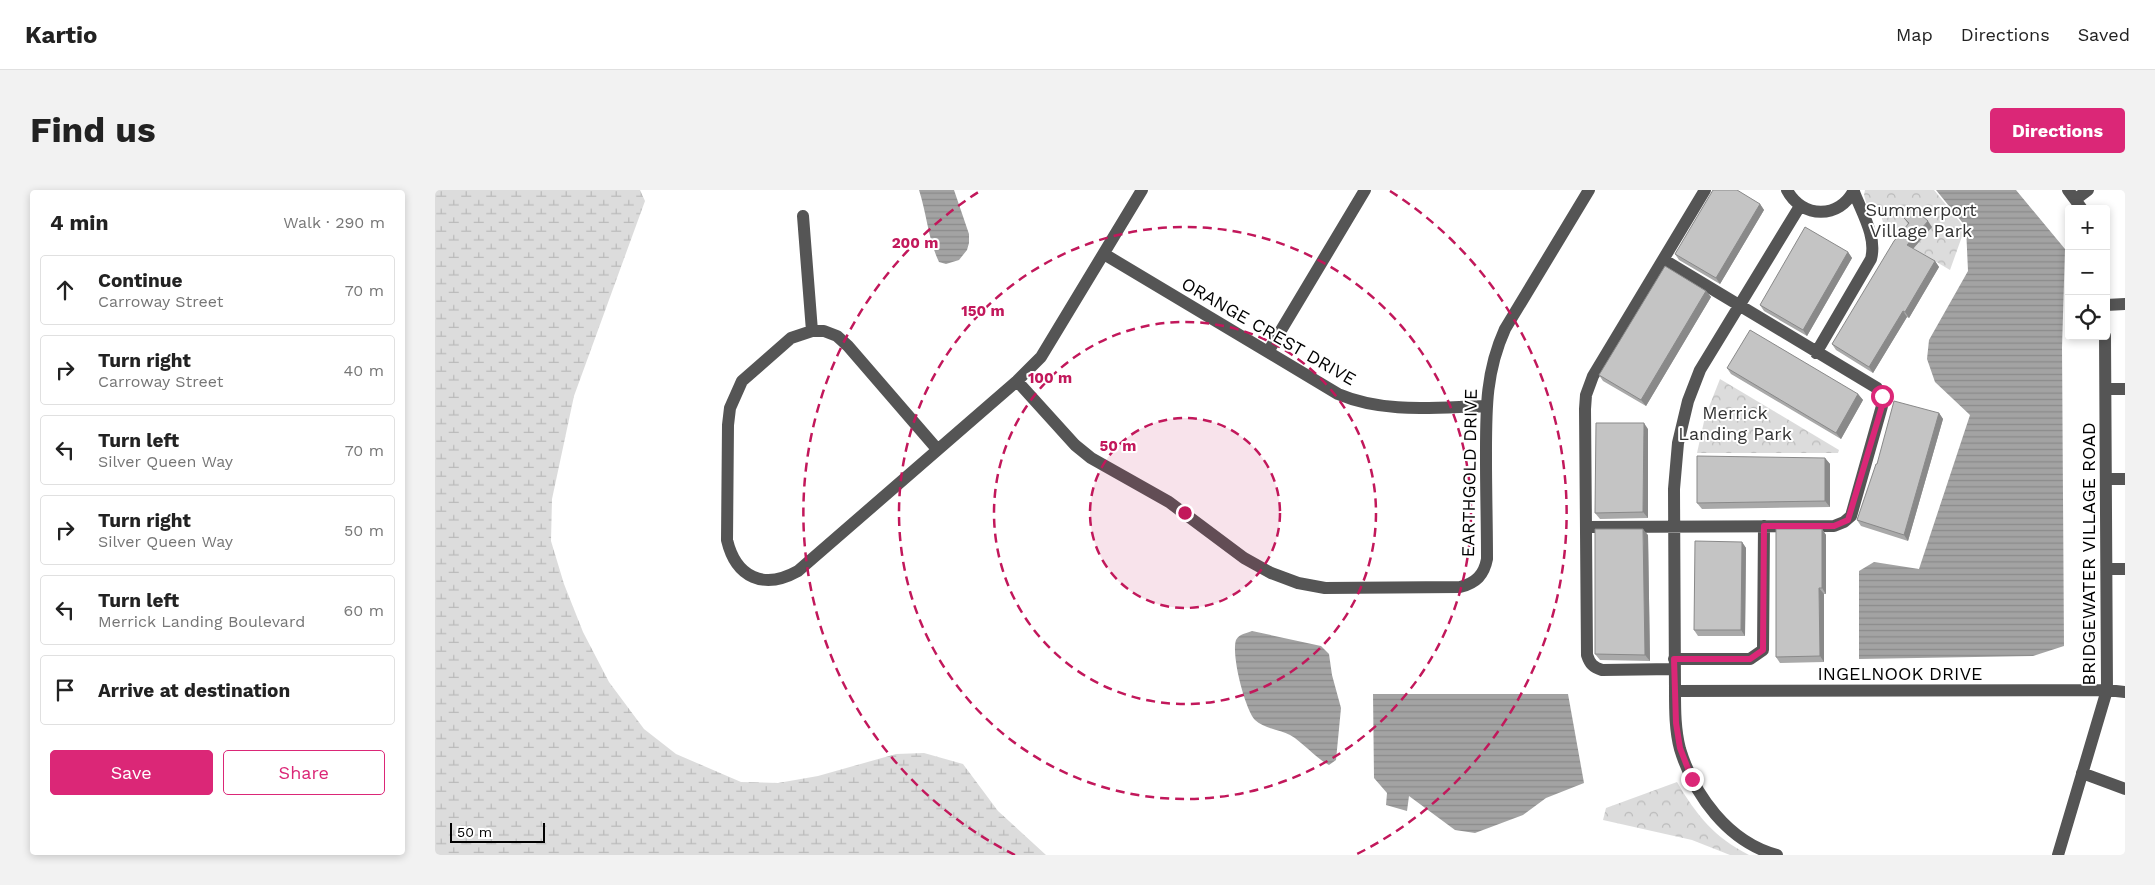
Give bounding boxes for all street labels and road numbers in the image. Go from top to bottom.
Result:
street label: ORANGE CREST DRIVE [1178,272,1360,390]
street label: EARTHGOLD DRIVE [1457,388,1481,558]
street label: BRIDGEWATER VILLAGE ROAD [2078,422,2099,686]
street label: INGELNOOK DRIVE [1817,663,1983,684]

